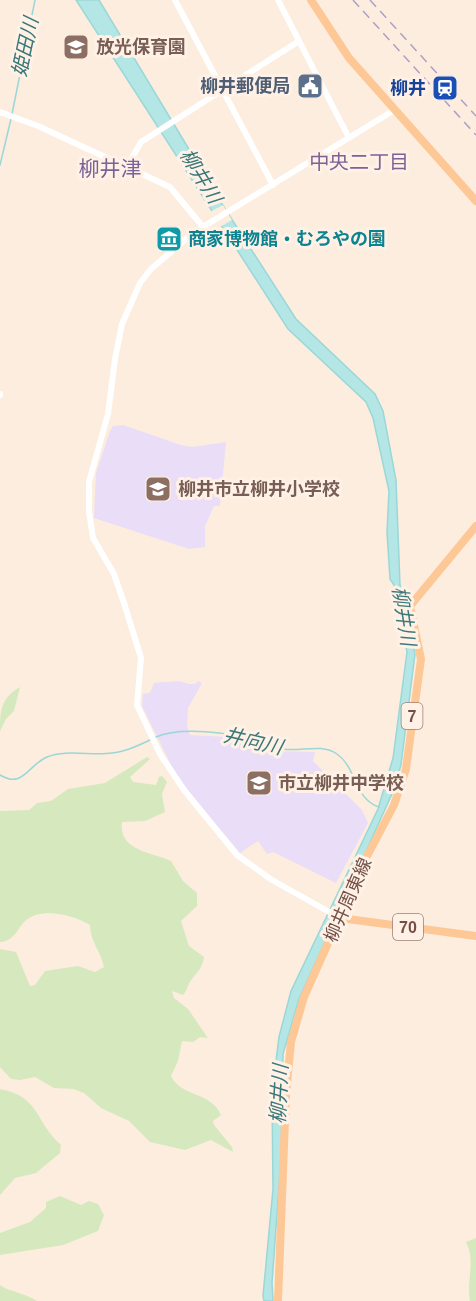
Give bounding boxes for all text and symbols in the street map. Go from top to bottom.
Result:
water label: 姫田川 [8,13,42,79]
school or university icon: 放光保育園 [61,32,91,62]
place label: 放光保育園 [96,37,186,57]
public building icon: 柳井郵便局 [295,71,325,101]
station icon: 柳井 [430,73,460,103]
place label: 柳井郵便局 [200,76,290,96]
place label: 柳井 [390,78,426,98]
water label: 柳井川 [176,145,227,209]
district label: 中央二丁目 [309,151,409,173]
district label: 柳井津 [79,157,142,180]
museum icon: 商家博物館・むろやの園 [154,224,184,254]
place label: 商家博物館・むろやの園 [188,229,386,249]
school or university icon: 柳井市立柳井小学校 [143,474,173,504]
place label: 柳井市立柳井小学校 [178,479,340,499]
water label: 柳井川 [388,585,420,649]
road number: 7 [402,703,422,729]
water label: 井向川 [221,724,287,759]
school or university icon: 市立柳井中学校 [244,768,274,798]
place label: 市立柳井中学校 [278,773,404,793]
street label: 柳井周東線 [321,855,375,945]
road number: 70 [393,914,423,940]
water label: 柳井川 [266,1061,292,1125]

